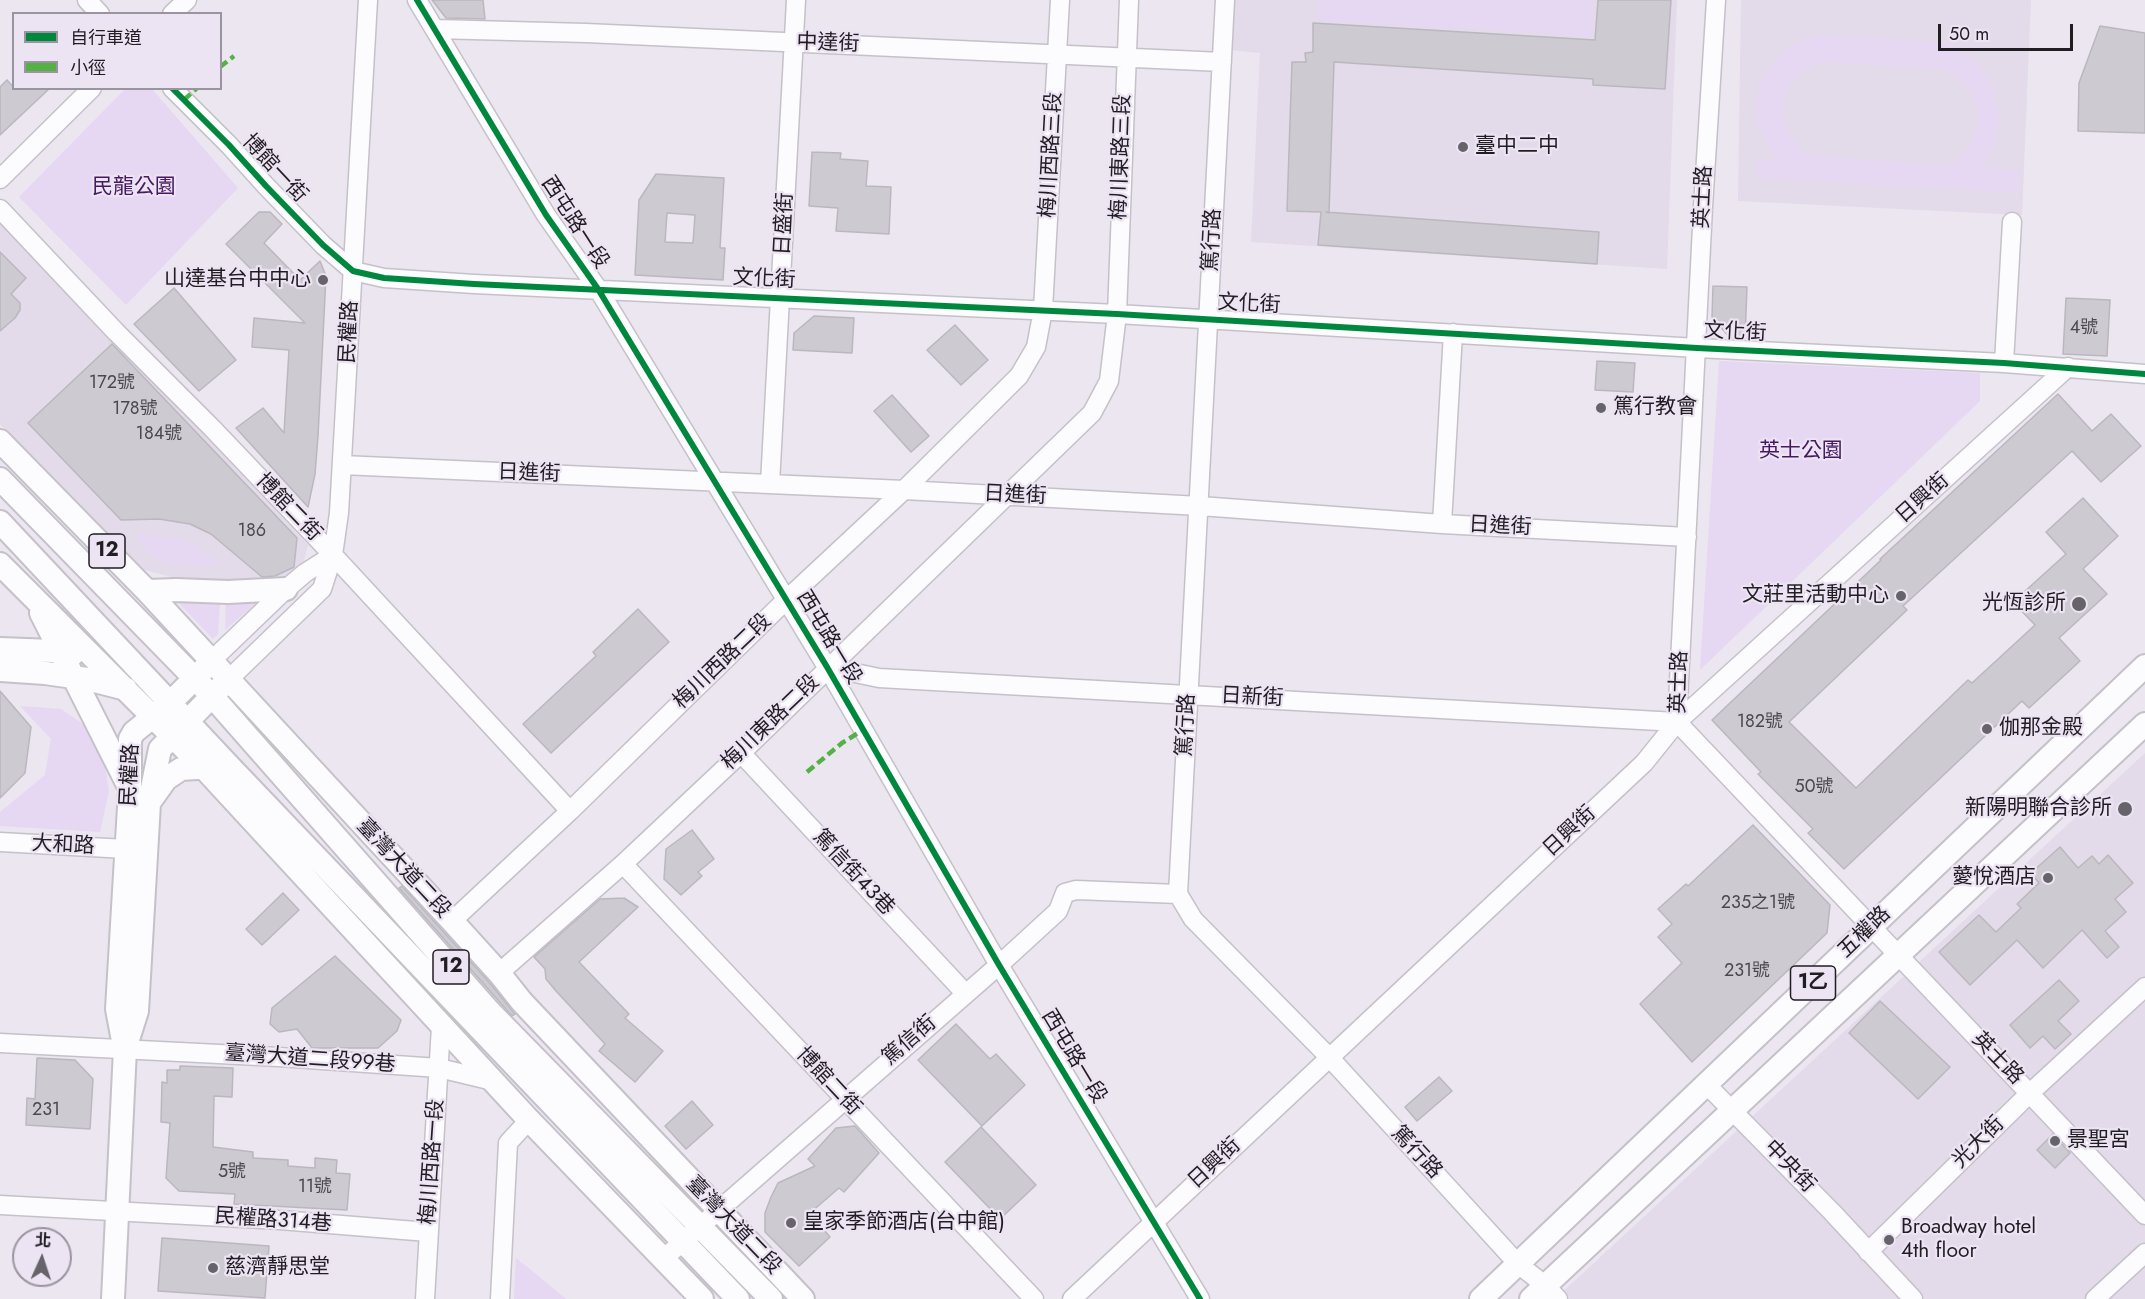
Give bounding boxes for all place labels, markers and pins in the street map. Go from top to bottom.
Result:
place label: 臺中二中 [1475,134,1559,160]
marker: 臺中二中 [1456,140,1470,154]
place label: 山達基台中中心 [164,267,311,293]
marker: 山達基台中中心 [316,273,330,287]
place label: 篤行教會 [1613,395,1697,421]
marker: 篤行教會 [1594,401,1608,415]
place label: 文莊里活動中心 [1742,583,1889,609]
marker: 文莊里活動中心 [1894,589,1908,603]
place label: 光恆診所 [1982,591,2066,617]
marker: 光恆診所 [2070,595,2088,613]
place label: 伽那金殿 [1999,716,2083,742]
marker: 伽那金殿 [1980,722,1994,736]
place label: 新陽明聯合診所 [1965,796,2112,822]
marker: 新陽明聯合診所 [2116,800,2134,818]
place label: 薆悅酒店 [1952,865,2036,891]
marker: 薆悅酒店 [2041,871,2055,885]
place label: 景聖宮 [2067,1128,2130,1154]
marker: 景聖宮 [2048,1134,2062,1148]
place label: 皇家季節酒店(台中館) [803,1210,1005,1236]
place label: Broadway hotel 4th floor [1901,1215,2036,1265]
marker: 皇家季節酒店(台中館) [784,1216,798,1230]
marker: Broadway hotel 4th floor [1882,1233,1896,1247]
place label: 慈濟靜思堂 [225,1255,330,1281]
marker: 慈濟靜思堂 [206,1261,220,1275]

